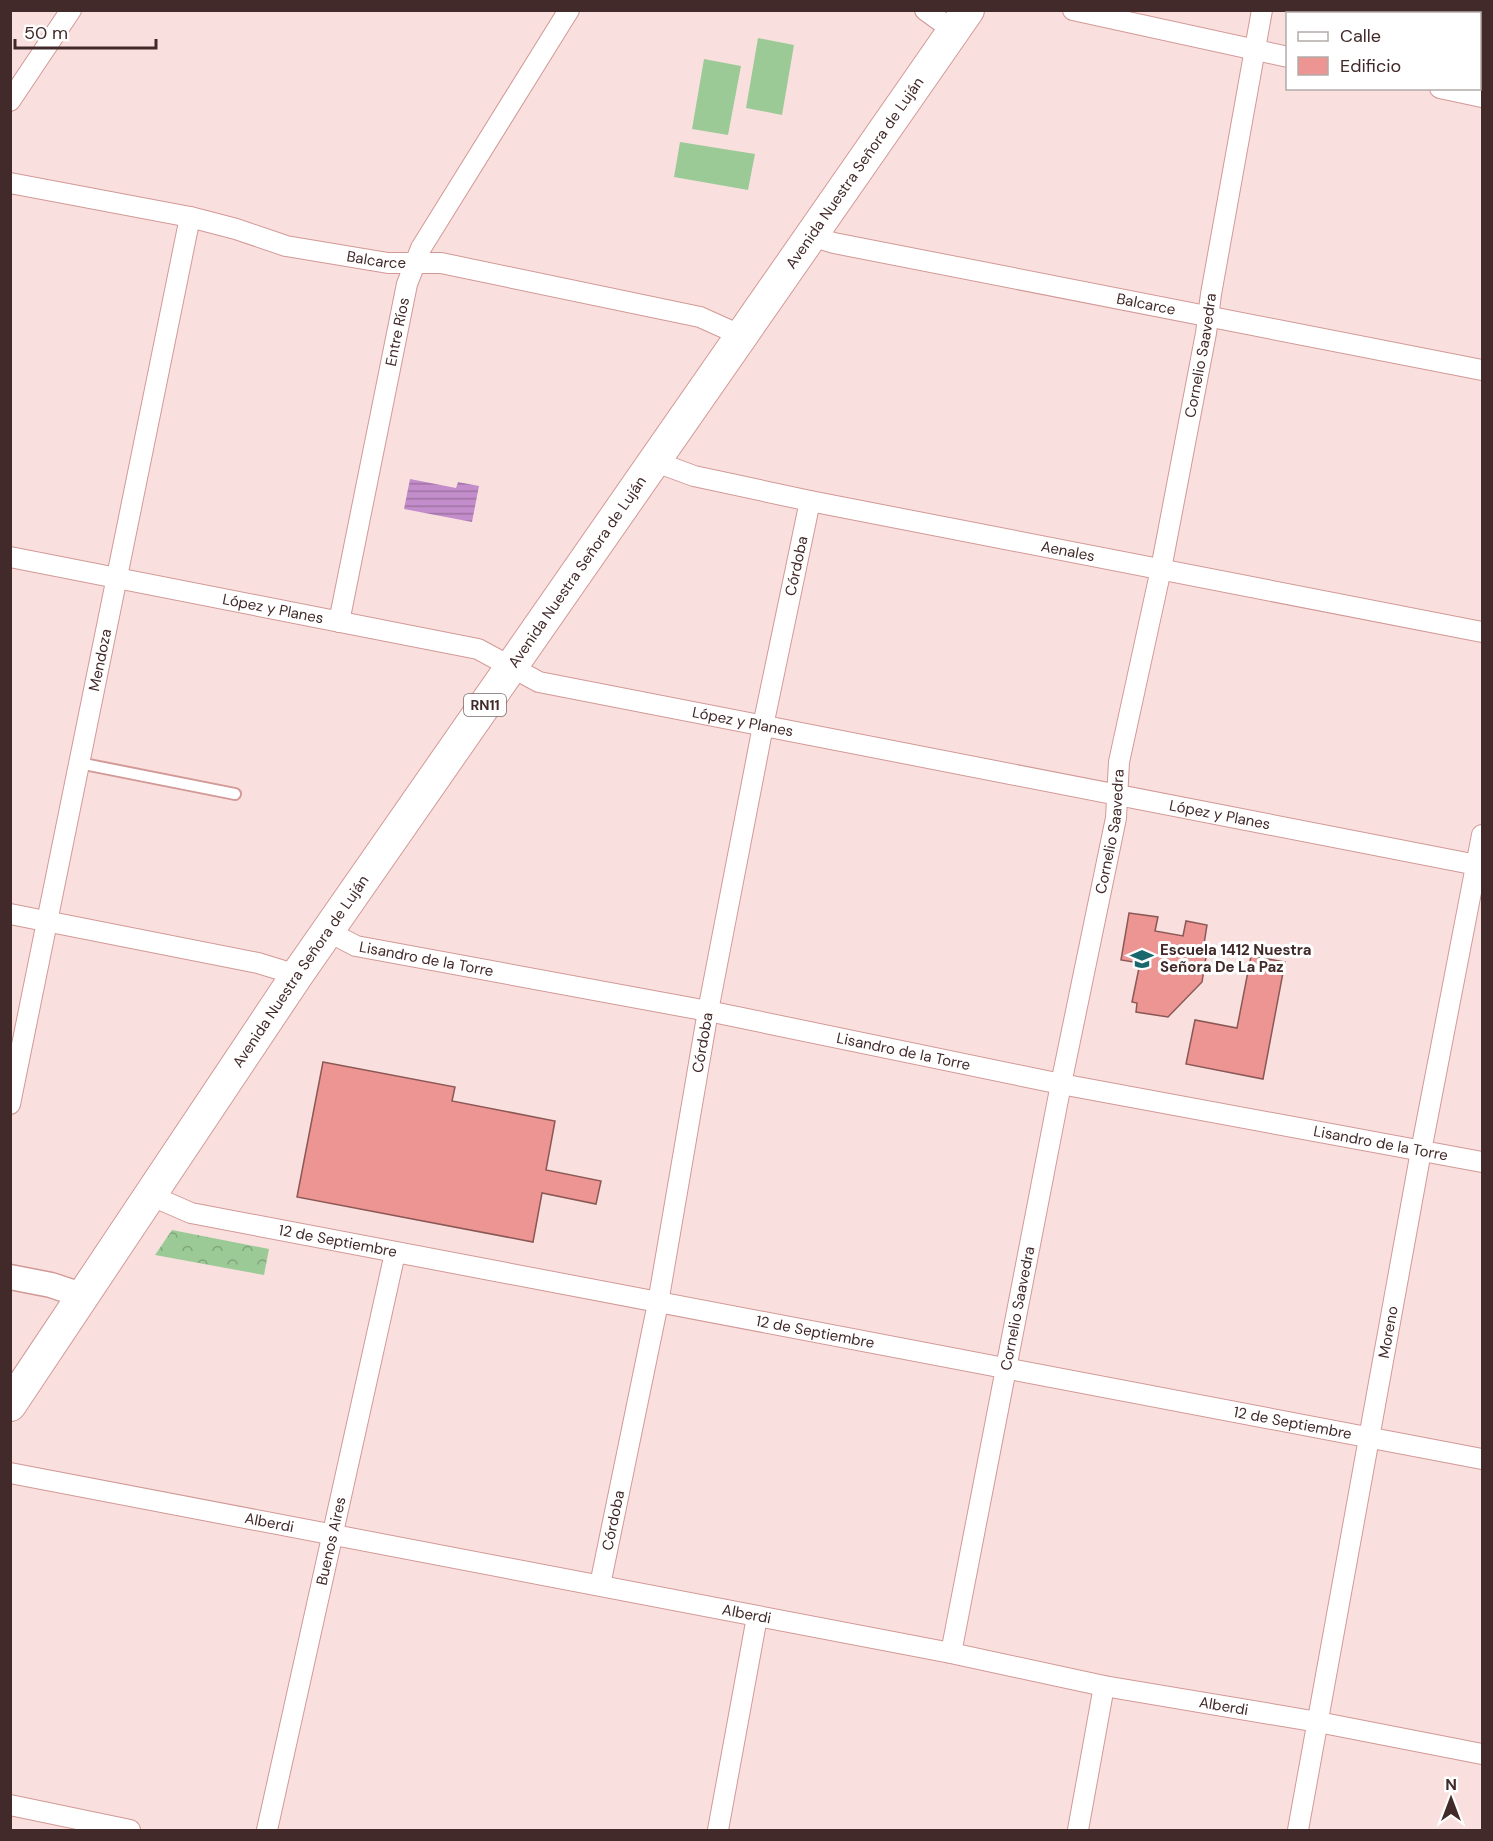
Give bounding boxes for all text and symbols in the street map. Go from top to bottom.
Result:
scale bar [15,12,156,50]
legend [1286,12,1481,90]
text: 50 m [24,21,68,45]
text: Calle [1340,24,1381,48]
text: Edificio [1340,54,1401,78]
street label: Avenida Nuestra Señora de Luján [781,73,928,272]
street label: Balcarce [345,246,406,273]
street label: Balcarce [1115,289,1177,320]
street label: Cornelio Saavedra [1180,292,1221,419]
street label: Entre Ríos [381,296,414,368]
street label: Avenida Nuestra Señora de Luján [504,472,651,672]
street label: Córdoba [780,534,812,598]
street label: Aenales [1039,536,1097,566]
street label: López y Planes [221,589,325,628]
street label: Mendoza [84,627,116,693]
road number: RN11 [464,694,506,716]
street label: López y Planes [691,702,795,741]
street label: Cornelio Saavedra [1091,769,1129,896]
street label: López y Planes [1168,795,1272,834]
street label: Avenida Nuestra Señora de Luján [228,871,373,1072]
street label: Lisandro de la Torre [358,937,495,981]
place label: Escuela 1412 Nuestra Señora De La Paz [1160,940,1312,977]
school or university icon: Escuela 1412 Nuestra Señora De La Paz [1129,946,1155,972]
street label: Córdoba [688,1011,718,1074]
street label: Lisandro de la Torre [835,1028,972,1075]
street label: Lisandro de la Torre [1312,1121,1450,1165]
street label: 12 de Septiembre [277,1220,399,1262]
street label: Cornelio Saavedra [996,1245,1039,1372]
street label: Moreno [1374,1304,1403,1360]
street label: 12 de Septiembre [754,1311,876,1353]
street label: 12 de Septiembre [1232,1402,1354,1444]
street label: Córdoba [597,1489,629,1552]
street label: Buenos Aires [312,1495,351,1587]
street label: Alberdi [243,1508,296,1537]
street label: Alberdi [720,1599,773,1628]
street label: Alberdi [1198,1692,1250,1720]
north arrow [1421,1769,1481,1829]
text: N [1445,1774,1457,1795]

